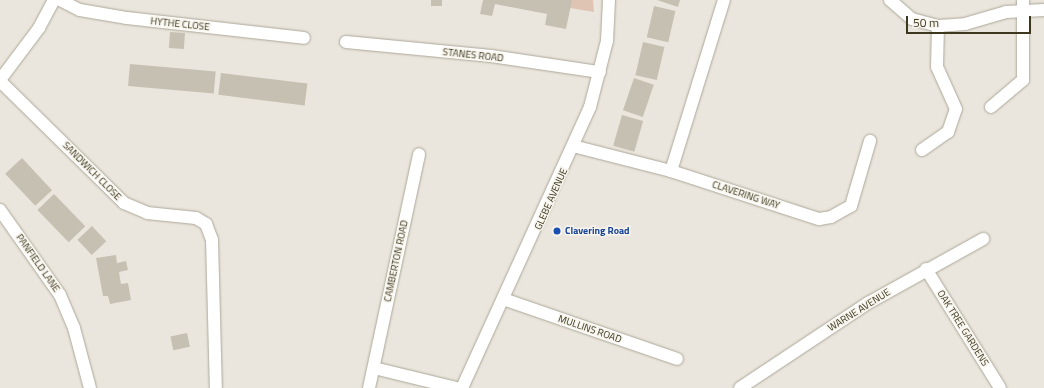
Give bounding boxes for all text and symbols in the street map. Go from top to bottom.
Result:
scale bar [908,8,1033,34]
text: 50 m [913,13,939,32]
street label: HYTHE CLOSE [150,15,210,33]
street label: STANES ROAD [442,46,504,64]
street label: SANDWICH CLOSE [60,139,124,203]
street label: GLEBE AVENUE [532,166,570,232]
street label: CLAVERING WAY [711,178,781,212]
street label: CAMBERTON ROAD [381,219,411,303]
place label: Clavering Road [565,225,630,237]
marker: Clavering Road [552,226,562,236]
street label: PANFIELD LANE [14,232,62,294]
street label: WARNE AVENUE [826,286,892,334]
street label: OAK TREE GARDENS [935,288,991,368]
street label: MULLINS ROAD [557,313,623,345]

